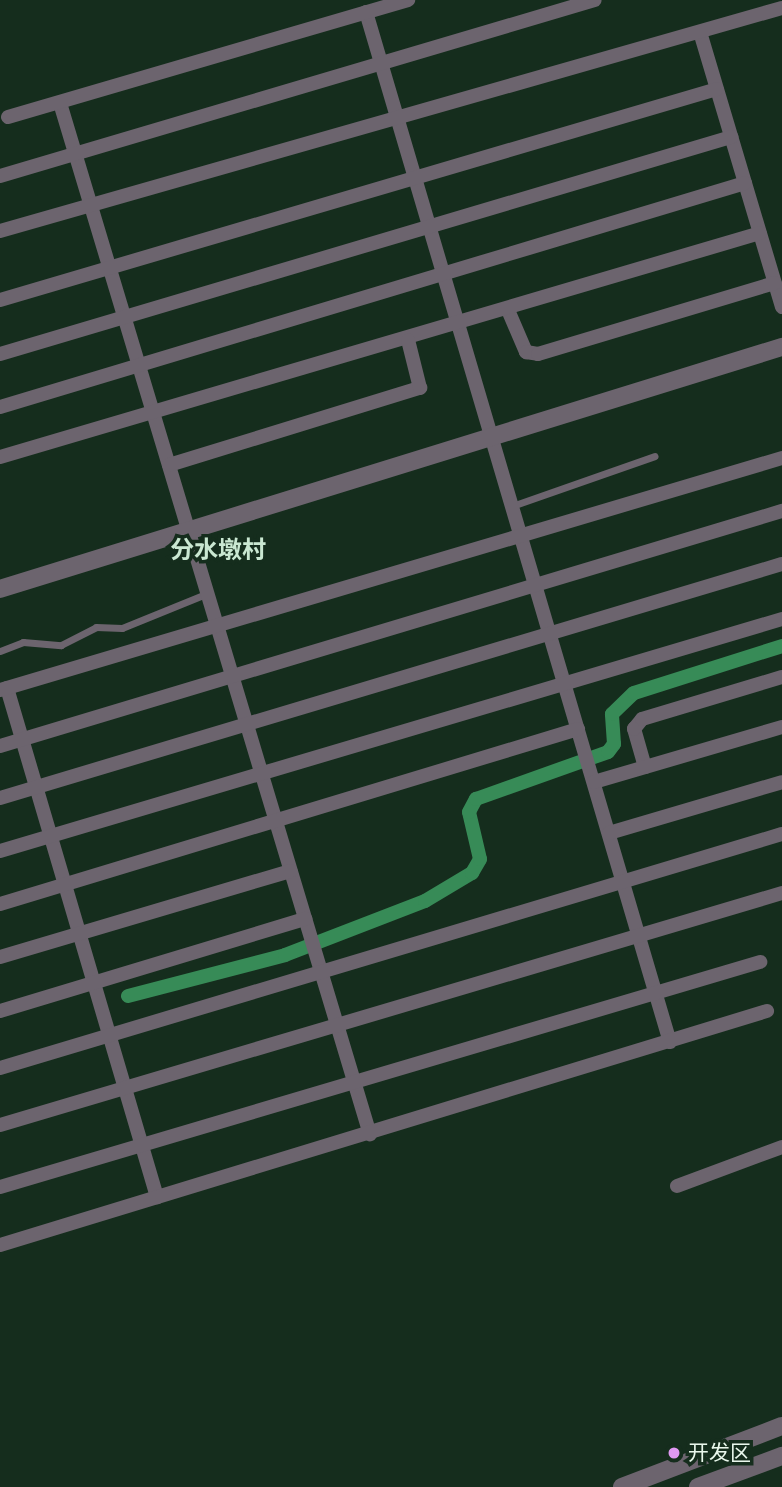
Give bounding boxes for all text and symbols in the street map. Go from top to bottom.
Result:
district label: 分水墩村 [170,537,266,565]
place label: 开发区 [688,1440,751,1466]
marker: 开发区 [666,1445,682,1461]

